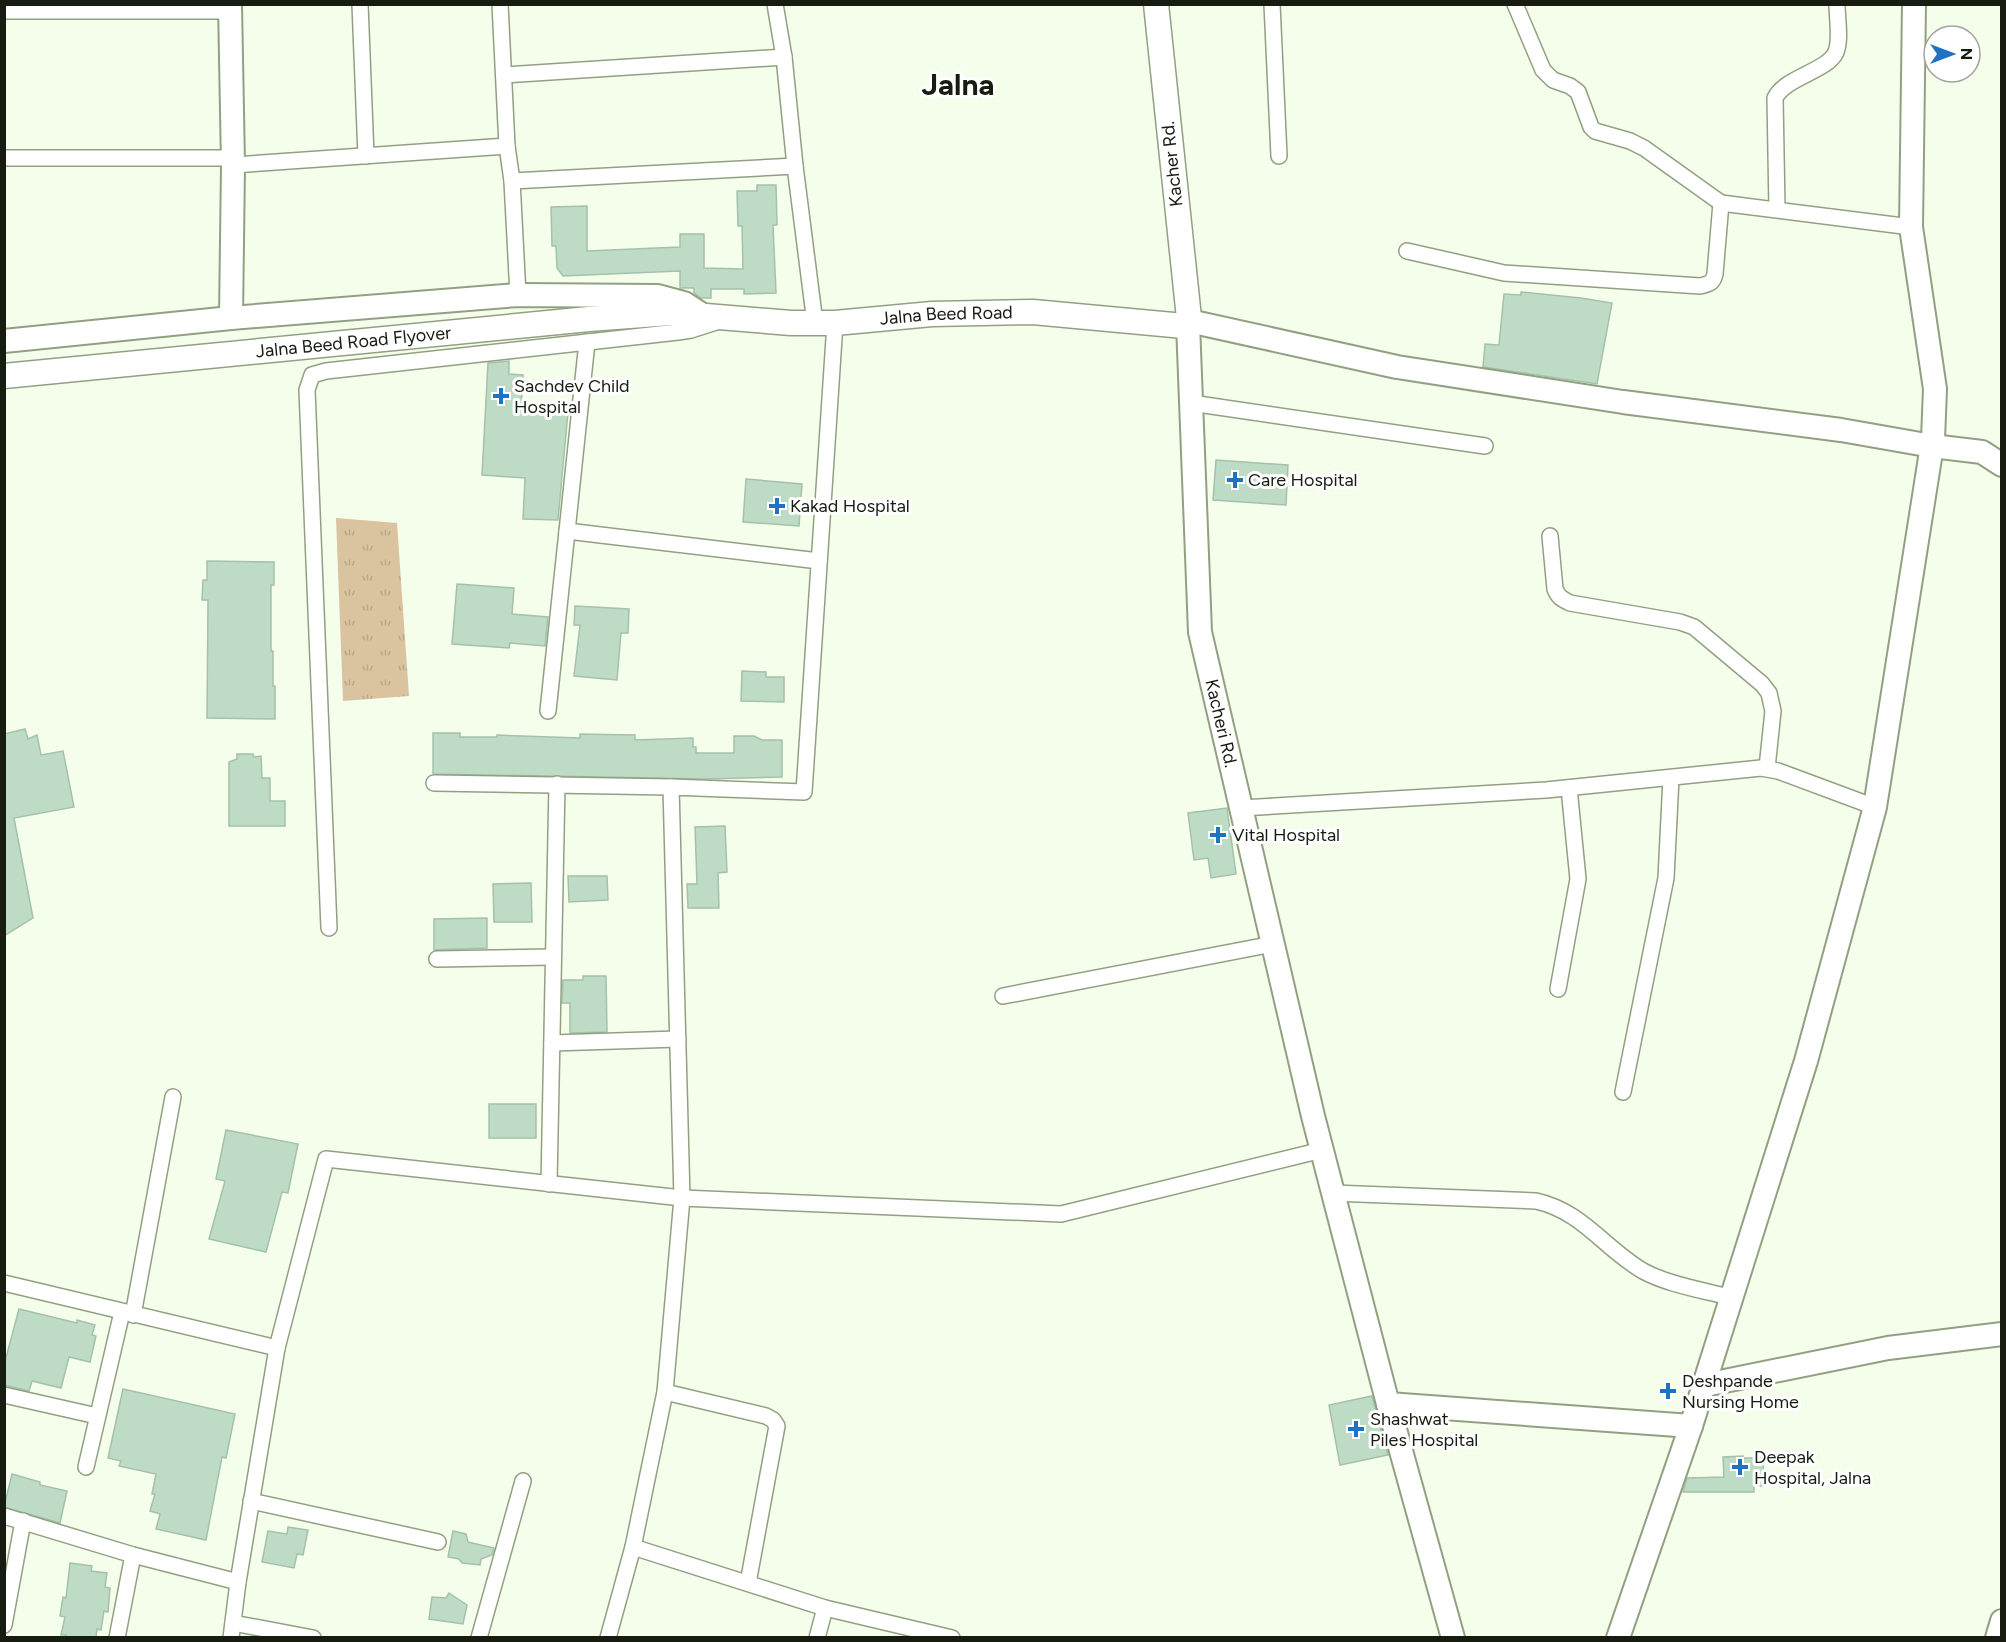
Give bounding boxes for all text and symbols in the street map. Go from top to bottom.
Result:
north arrow [1922,24,1982,84]
text: N [1957,48,1976,60]
district label: Jalna [922,66,994,103]
street label: Kacher Rd. [1157,120,1187,208]
street label: Jalna Beed Road [879,301,1013,330]
street label: Jalna Beed Road Flyover [255,322,452,362]
place label: Sachdev Child Hospital [514,375,630,418]
marker: Sachdev Child Hospital [492,387,510,405]
place label: Care Hospital [1248,469,1358,491]
marker: Care Hospital [1226,471,1244,489]
place label: Kakad Hospital [790,495,910,517]
marker: Kakad Hospital [768,497,786,515]
street label: Kacheri Rd. [1200,677,1242,770]
place label: Vital Hospital [1232,824,1340,846]
marker: Vital Hospital [1209,826,1227,844]
place label: Deshpande Nursing Home [1682,1370,1799,1413]
marker: Deshpande Nursing Home [1659,1382,1677,1400]
place label: Shashwat Piles Hospital [1370,1408,1478,1451]
marker: Shashwat Piles Hospital [1347,1420,1365,1438]
place label: Deepak Hospital, Jalna [1754,1446,1871,1489]
marker: Deepak Hospital, Jalna [1731,1458,1749,1476]

